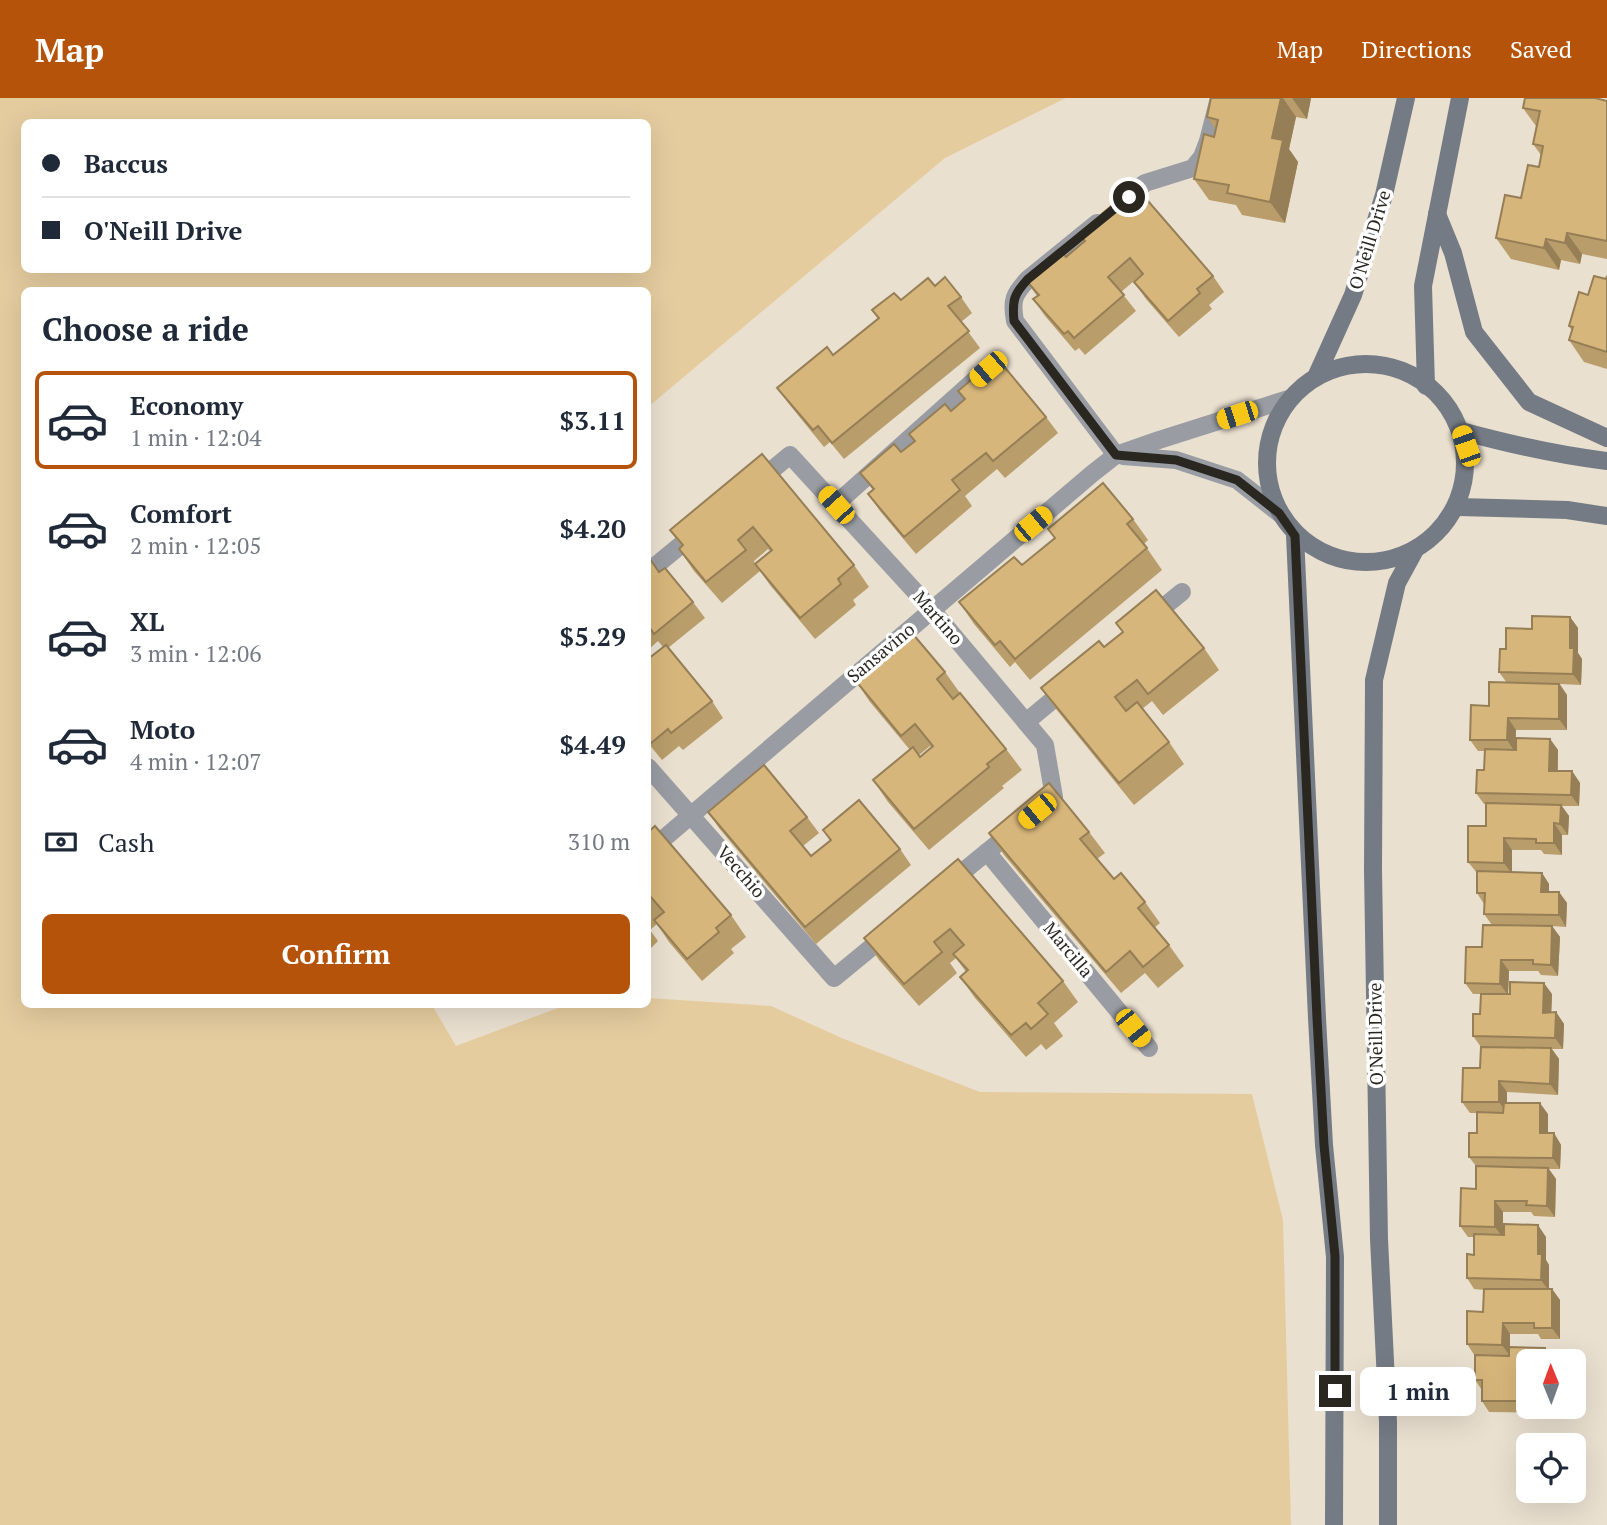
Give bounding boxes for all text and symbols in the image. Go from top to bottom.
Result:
text: Map [35,28,104,71]
text: Map [1277,33,1323,65]
text: Directions [1361,33,1472,65]
text: Saved [1510,33,1572,65]
text: Baccus [84,146,168,180]
route start [1113,181,1145,213]
street label: O'Neill Drive [1343,187,1396,292]
text: O'Neill Drive [84,213,242,247]
text: Choose a ride [42,308,249,350]
car [966,347,1011,391]
text: Economy [130,388,243,422]
icon: car [46,389,109,452]
car [1214,399,1261,431]
text: $3.11 [560,403,626,437]
text: 1 min · 12:04 [130,422,262,453]
car [1450,423,1483,469]
car [815,482,858,528]
text: Comfort [130,496,232,530]
icon: car [46,497,109,560]
car [1011,502,1056,546]
text: $4.20 [560,511,626,545]
text: 2 min · 12:05 [130,530,262,561]
street label: Martino [909,585,969,650]
text: XL [130,604,164,638]
icon: car [46,605,109,668]
street label: Sansavino [841,617,919,688]
text: $5.29 [560,619,626,653]
text: 3 min · 12:06 [130,638,262,669]
text: Moto [130,712,195,746]
icon: car [46,713,109,776]
text: $4.49 [560,727,626,761]
text: 4 min · 12:07 [130,746,262,777]
car [1015,789,1060,833]
icon: cash [42,823,80,861]
text: Cash [98,825,154,859]
text: 310 m [568,826,630,857]
street label: Vecchio [712,840,771,903]
button: Confirm [42,914,630,994]
street label: Marcilla [1039,917,1099,982]
street label: O'Neill Drive [1362,982,1388,1086]
car [1112,1005,1155,1051]
north arrow [1516,1349,1586,1419]
map controls [1516,1349,1586,1503]
callout: 1 min [1360,1366,1475,1416]
route end [1319,1375,1351,1407]
text: 1 min [1387,1376,1449,1407]
button: locate [1516,1433,1586,1503]

